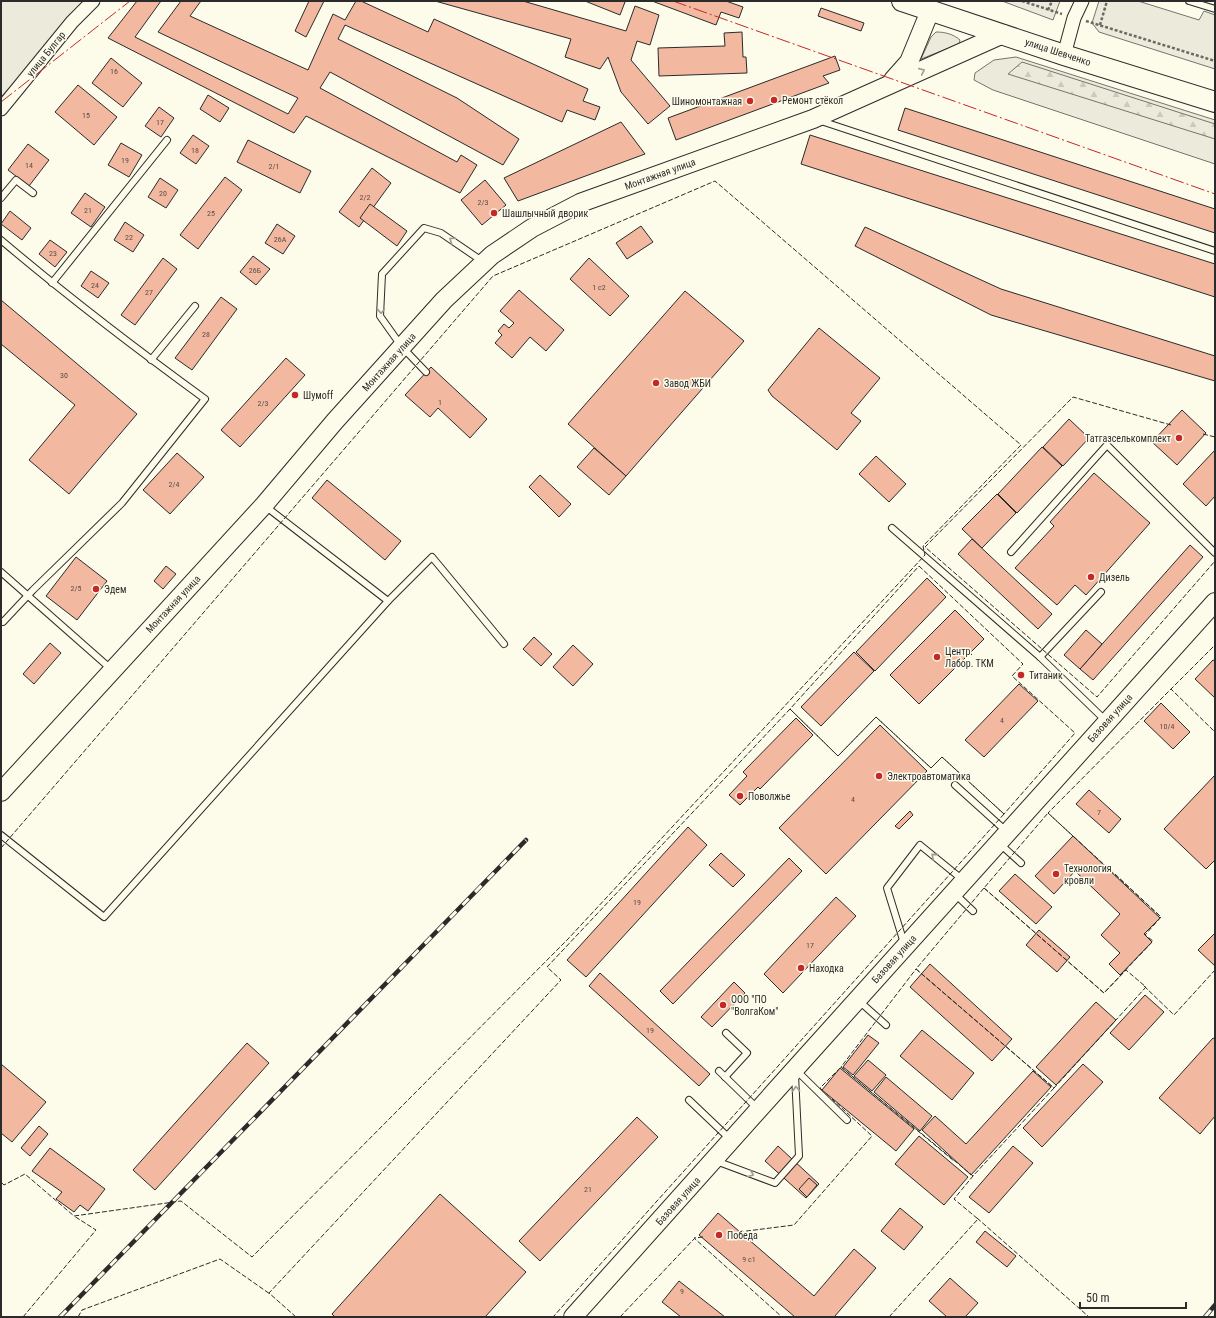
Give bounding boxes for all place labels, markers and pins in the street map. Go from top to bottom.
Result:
marker: Ремонт стёкол [769,95,779,105]
place label: Ремонт стёкол [782,95,843,106]
place label: Шиномонтажная [672,96,742,107]
marker: Шиномонтажная [745,96,755,106]
marker: Шашлычный дворик [489,208,499,218]
place label: Шашлычный дворик [502,208,588,219]
marker: Завод ЖБИ [651,378,661,388]
place label: Завод ЖБИ [664,378,711,389]
marker: Шумоff [290,390,300,400]
place label: Шумоff [303,390,334,401]
place label: Татгазселькомплект [1085,433,1171,444]
marker: Татгазселькомплект [1174,433,1184,443]
marker: Дизель [1086,572,1096,582]
place label: Дизель [1099,572,1130,583]
marker: Эдем [91,584,101,594]
place label: Эдем [104,584,126,595]
place label: Центр. Лабор. ТКМ [945,646,994,669]
marker: Центр. Лабор. ТКМ [932,652,942,662]
marker: Титаник [1016,670,1026,680]
place label: Титаник [1029,670,1063,681]
marker: Электроавтоматика [874,771,884,781]
place label: Электроавтоматика [887,771,971,782]
marker: Поволжье [735,791,745,801]
place label: Поволжье [748,791,791,802]
place label: Технология кровли [1064,863,1112,886]
marker: Технология кровли [1051,869,1061,879]
marker: Находка [796,963,806,973]
place label: Находка [809,963,844,974]
place label: ООО "ПО "ВолгаКом" [731,994,778,1017]
marker: ООО "ПО "ВолгаКом" [718,1000,728,1010]
marker: Победа [714,1230,724,1240]
place label: Победа [727,1230,758,1241]

